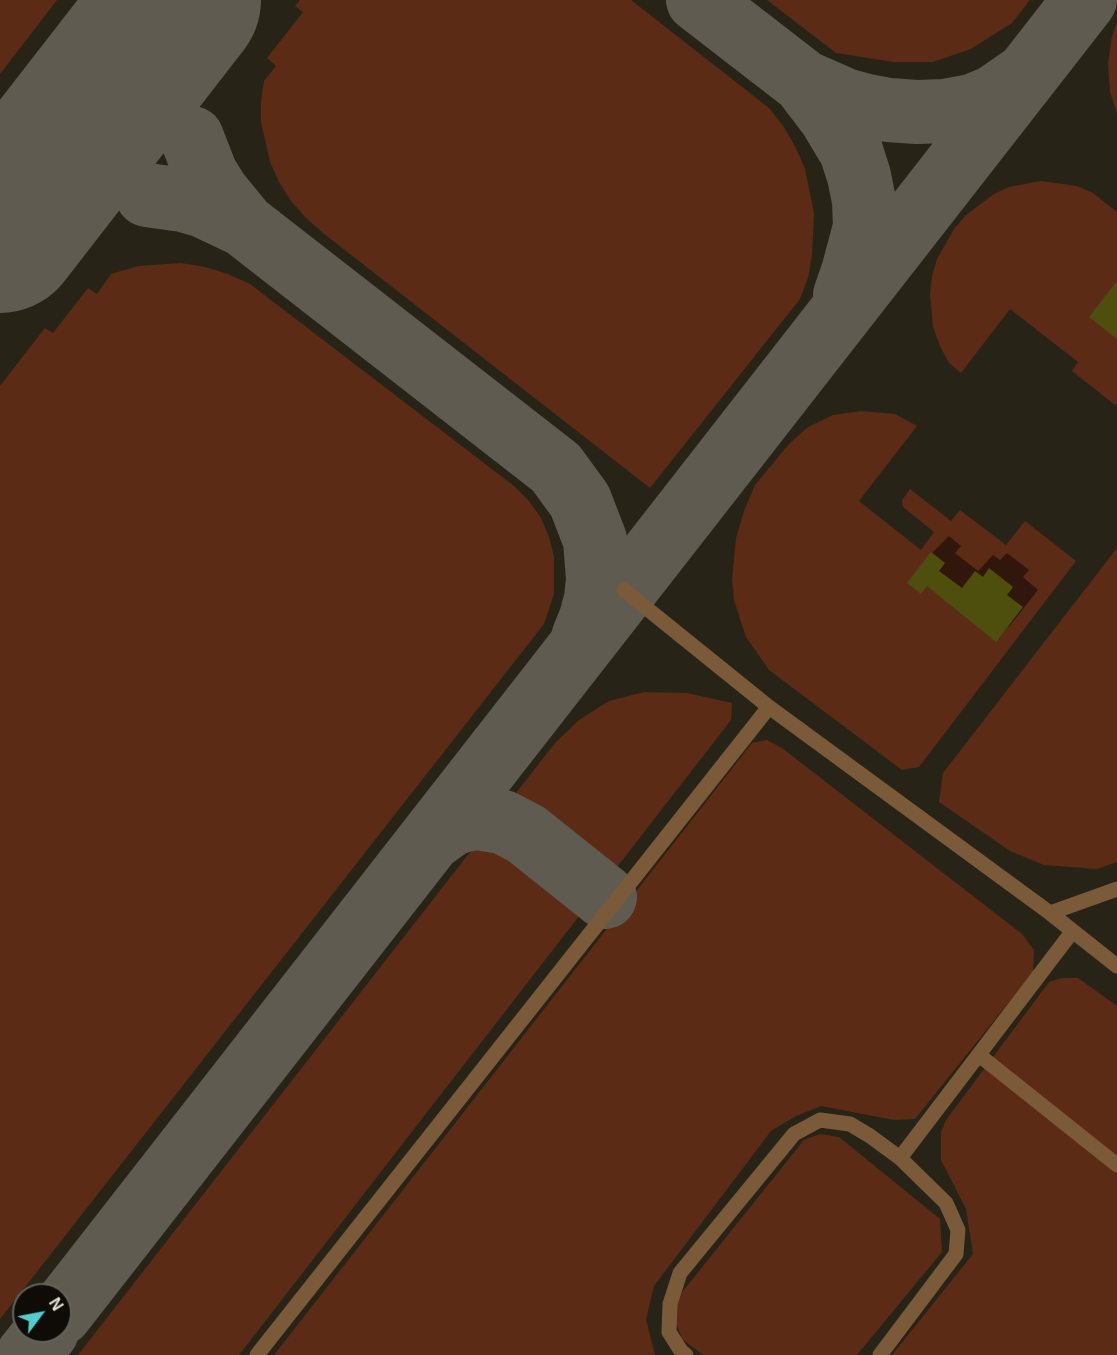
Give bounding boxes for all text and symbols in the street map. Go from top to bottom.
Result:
north arrow [12,1283,72,1343]
text: N [46,1295,66,1314]

